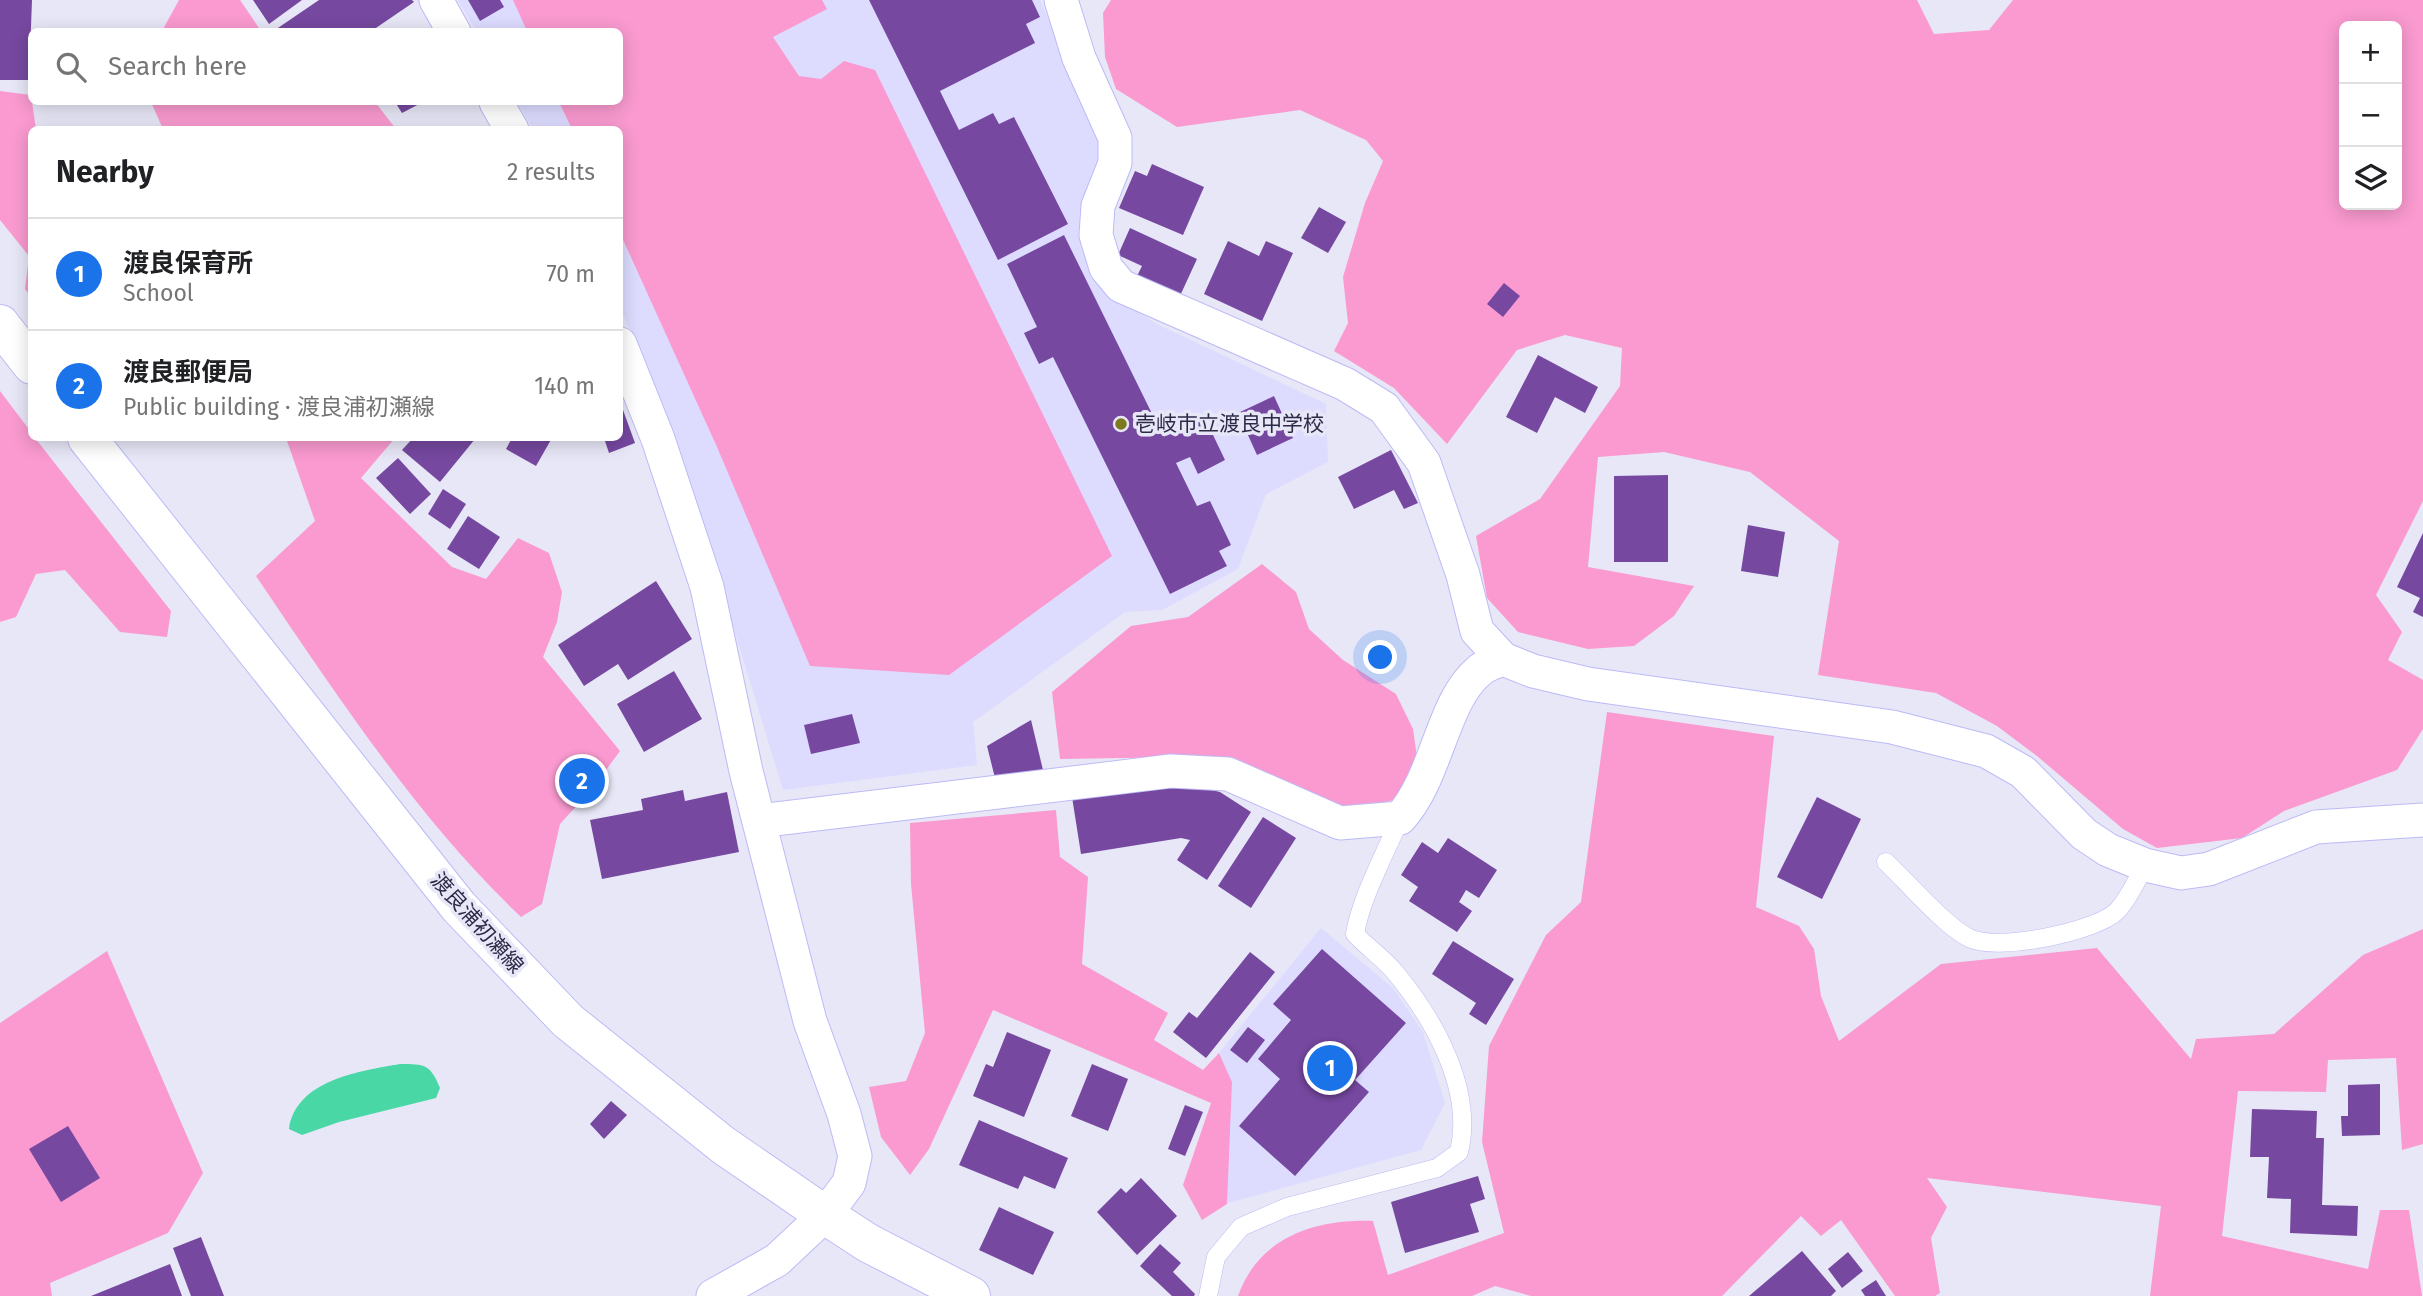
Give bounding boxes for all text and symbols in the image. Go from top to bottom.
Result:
map controls [2339,21,2402,210]
button: + [2339,21,2402,84]
search box [28,28,623,105]
icon: search [52,48,90,86]
text: Search here [108,51,247,82]
button: − [2339,84,2402,147]
button: layers [2339,147,2402,210]
text: Nearby [56,154,154,190]
text: 2 results [507,158,595,186]
text: 渡良保育所 [123,248,253,279]
text: 1 [74,260,84,288]
text: 70 m [546,260,595,288]
text: School [123,279,194,307]
text: 渡良郵便局 [123,357,253,388]
text: 2 [73,372,85,400]
text: 140 m [534,372,595,400]
text: Public building · 渡良浦初瀬線 [123,393,435,421]
place label: 壱岐市立渡良中学校 [1135,411,1324,437]
marker: 壱岐市立渡良中学校 [1113,416,1129,432]
your location [1363,640,1397,674]
pin: 2 [559,755,605,807]
street label: 渡良浦初瀬線 [425,867,529,979]
pin: 1 [1307,1042,1353,1094]

